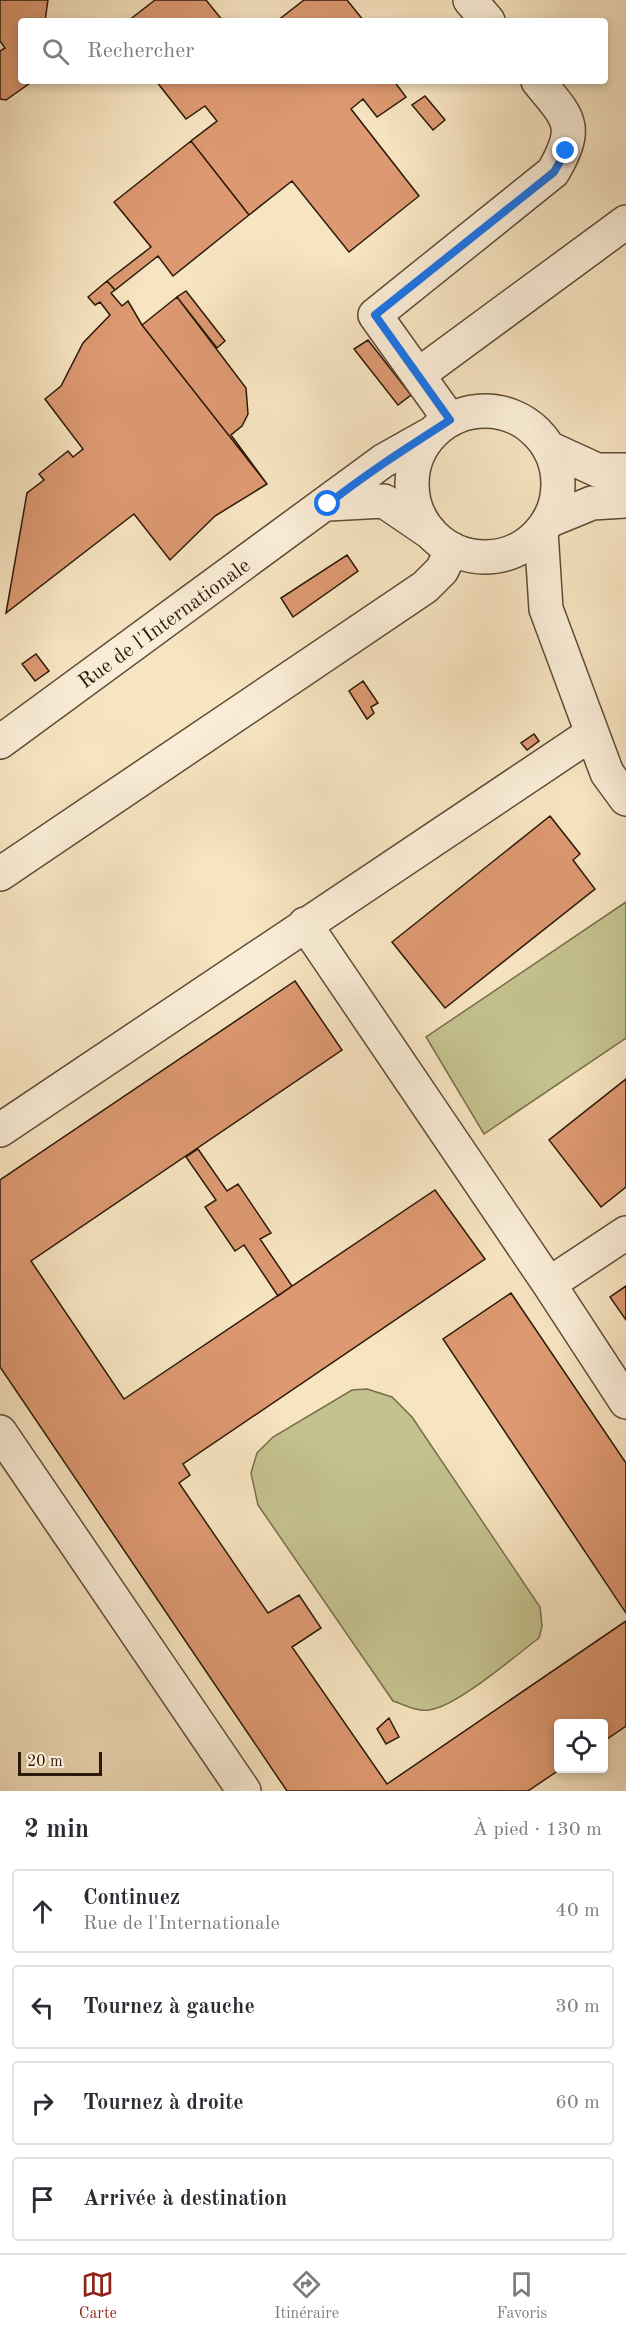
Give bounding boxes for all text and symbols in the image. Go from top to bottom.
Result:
search box [18,18,608,84]
icon: search [39,35,72,68]
text: Rechercher [87,40,194,62]
route end [552,137,578,163]
route start [314,490,340,516]
street label: Rue de l'Internationale [75,555,255,693]
map controls [554,1719,608,1773]
button: locate [554,1719,608,1773]
scale bar [18,1749,102,1776]
text: 20 m [27,1754,63,1770]
text: 2 min [24,1817,89,1843]
text: À pied · 130 m [473,1820,602,1840]
text: Continuez [83,1887,180,1909]
icon: ahead [26,1895,59,1928]
text: 40 m [555,1901,600,1921]
text: Rue de l'Internationale [83,1914,280,1934]
icon: left [26,1991,59,2024]
text: Tournez à gauche [83,1996,255,2018]
text: 30 m [555,1997,600,2017]
icon: right [26,2087,59,2120]
text: Tournez à droite [83,2092,244,2114]
text: 60 m [555,2093,600,2113]
icon: arrive [26,2183,59,2216]
text: Arrivée à destination [83,2188,287,2210]
tab: Carte [79,2268,117,2324]
tab: Itinéraire [274,2268,339,2324]
tab: Favoris [497,2268,547,2324]

